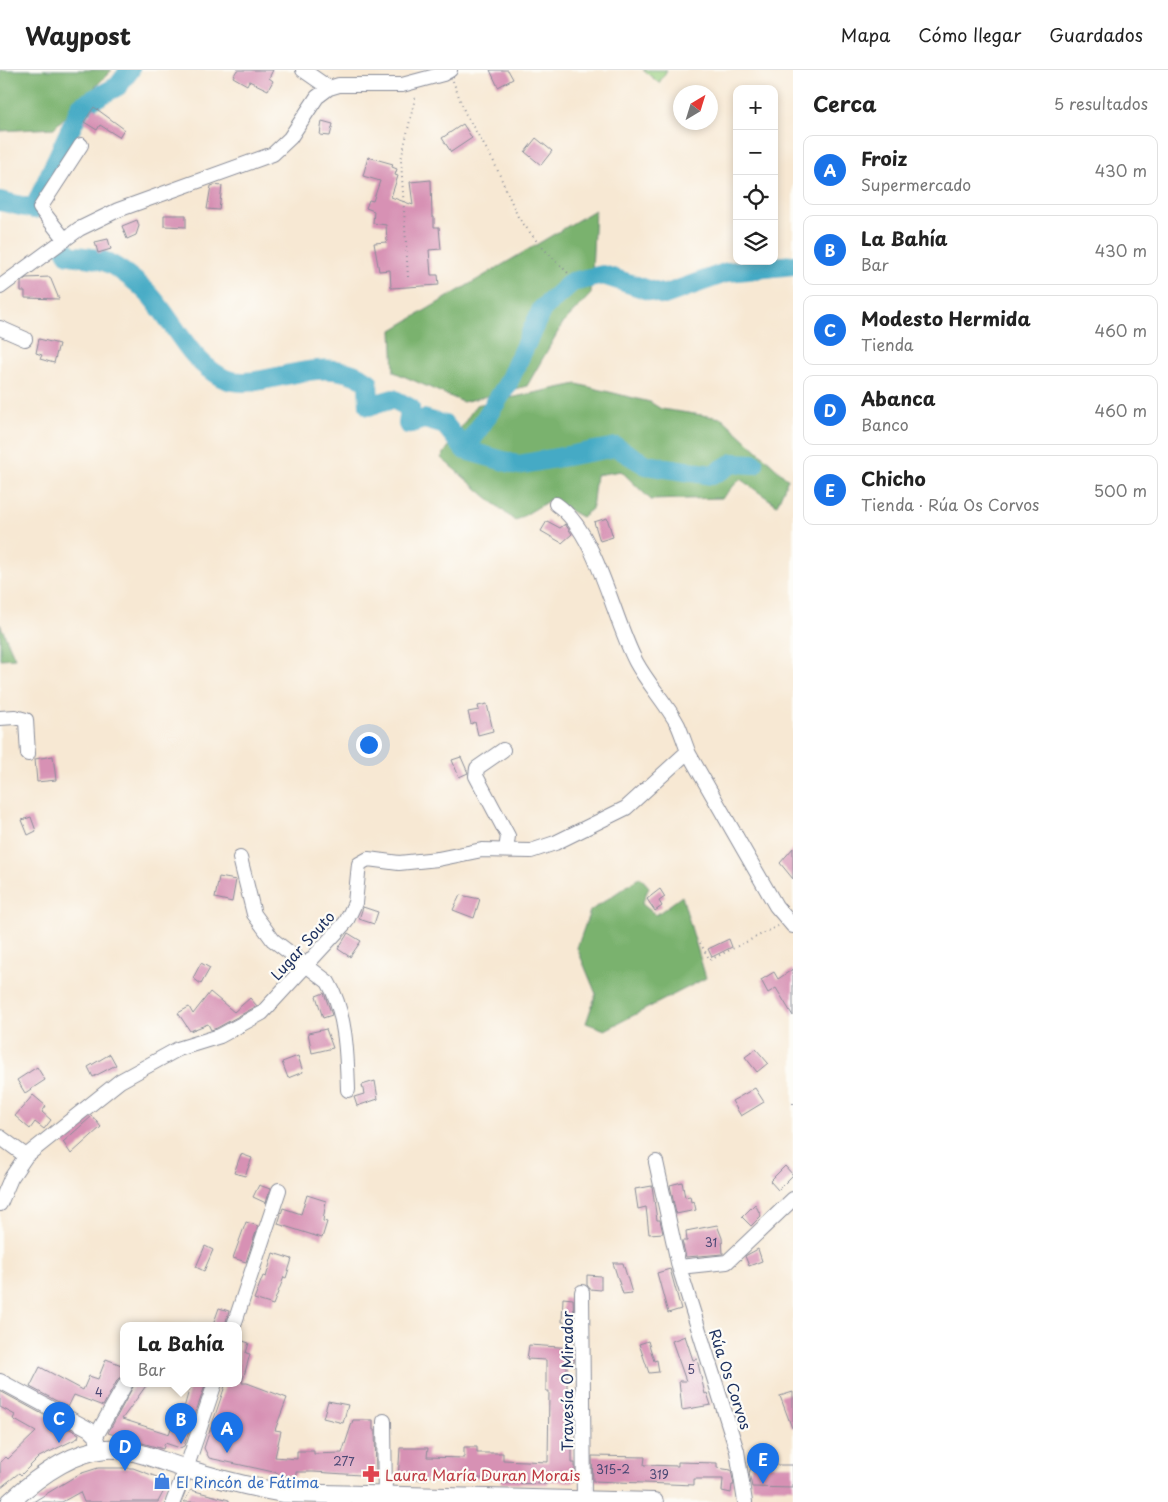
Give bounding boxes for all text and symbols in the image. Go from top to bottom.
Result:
text: Waypost [25,17,131,53]
text: Mapa [841,21,890,48]
text: Cómo llegar [918,21,1021,48]
text: Guardados [1049,21,1143,48]
north arrow [673,85,718,130]
map controls [733,85,778,265]
button: + [733,85,778,130]
text: Cerca [813,87,877,119]
text: 5 resultados [1054,91,1148,115]
button: − [733,130,778,175]
text: Froiz [861,144,907,172]
text: A [824,158,836,182]
text: 430 m [1095,158,1147,182]
text: Supermercado [861,172,971,196]
button: locate [733,175,778,220]
button: layers [733,220,778,265]
text: La Bahía [861,224,948,252]
text: B [825,238,835,262]
text: 430 m [1095,238,1147,262]
text: Bar [861,252,889,276]
text: Modesto Hermida [861,304,1031,332]
text: C [824,318,836,342]
text: 460 m [1095,318,1147,342]
text: Tienda [861,332,914,356]
text: Abanca [861,384,936,412]
text: D [824,398,836,422]
text: 460 m [1095,398,1147,422]
text: Banco [861,412,909,436]
text: Chicho [861,464,926,492]
text: E [825,478,835,502]
text: 500 m [1094,478,1147,502]
text: Tienda · Rúa Os Corvos [861,492,1039,516]
your location [356,732,382,758]
street label: Lugar Souto [265,905,339,985]
house number: 31 [705,1233,717,1251]
street label: Travesía O Mirador [555,1311,578,1451]
popup [120,1322,242,1387]
street label: Rúa Os Corvos [704,1326,758,1432]
text: La Bahía [138,1329,224,1357]
text: Bar [138,1357,165,1381]
house number: 5 [687,1360,695,1378]
house number: 4 [95,1383,103,1401]
pin: C [43,1402,75,1443]
pin: B [165,1403,197,1444]
pin: A [211,1412,243,1453]
pin: D [109,1430,141,1471]
pin: E [747,1443,779,1484]
house number: 277 [333,1452,355,1470]
house number: 315-2 [596,1460,630,1478]
place label: Laura María Duran Morais [385,1463,581,1486]
pharmacy icon: Laura María Duran Morais [361,1464,381,1484]
house number: 319 [649,1465,669,1483]
place label: El Rincón de Fátima [176,1470,319,1493]
shop icon: El Rincón de Fátima [152,1471,172,1491]

